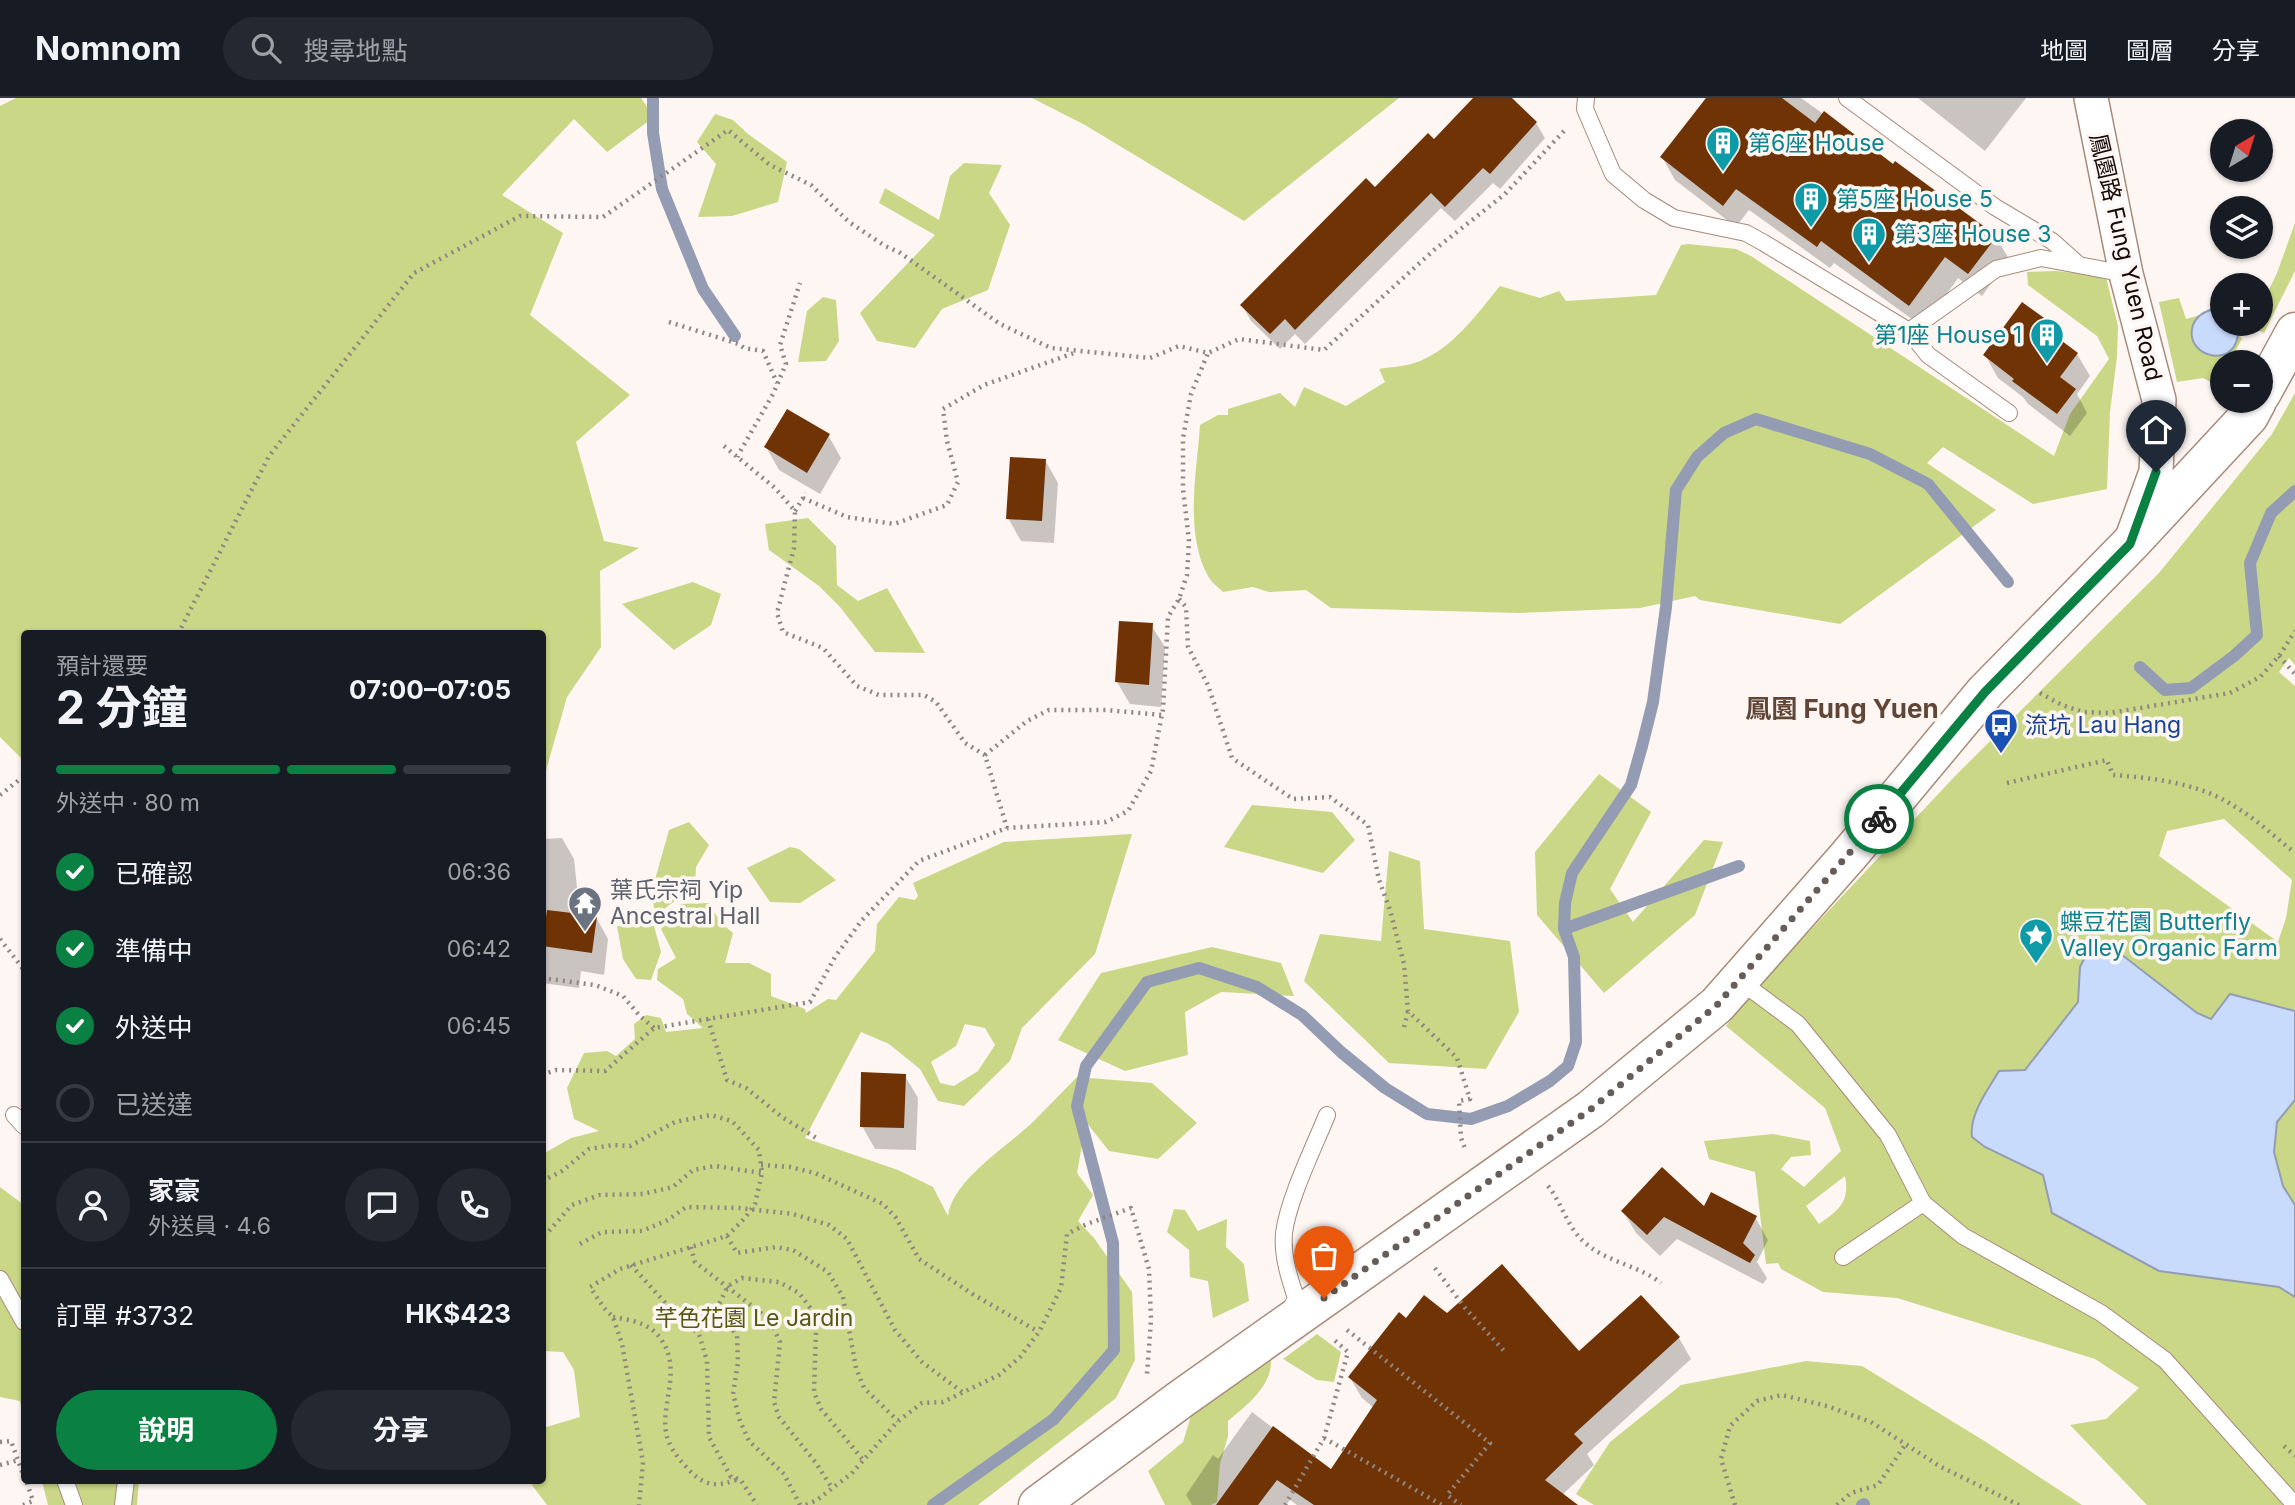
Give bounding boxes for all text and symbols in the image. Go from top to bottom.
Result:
search box [223,17,713,80]
text: Nomnom [35,28,181,68]
icon: search [247,29,285,67]
text: 搜尋地點 [303,35,407,66]
text: 地圖 [2040,36,2088,65]
text: 圖層 [2126,36,2174,65]
text: 分享 [2212,36,2260,65]
north arrow [2210,119,2273,182]
map controls [2210,119,2273,413]
building icon: 第6座 House [1704,124,1742,173]
place label: 第6座 House [1748,129,1885,157]
street label: 鳳園路 Fung Yuen Road [2084,130,2168,384]
building icon: 第5座 House 5 [1792,180,1830,229]
place label: 第5座 House 5 [1836,185,1993,213]
button: layers [2210,196,2273,259]
building icon: 第3座 House 3 [1850,215,1888,264]
place label: 第3座 House 3 [1894,220,2051,248]
button: + [2210,273,2273,336]
building icon: 第1座 House 1 [2028,316,2066,365]
place label: 第1座 House 1 [1874,321,2022,349]
button: − [2210,350,2273,413]
pin [2126,400,2186,472]
icon: home [2137,411,2175,449]
text: 預計還要 [56,652,148,680]
text: 07:00–07:05 [349,674,511,705]
text: 2 分鐘 [56,679,188,735]
district label: 鳳園 Fung Yuen [1745,693,1939,724]
bus stop icon: 流坑 Lau Hang [1982,706,2020,755]
place label: 流坑 Lau Hang [2025,711,2181,739]
courier [1844,784,1914,854]
text: 外送中 · 80 m [56,789,200,817]
icon: bike [1860,800,1898,838]
icon: check [56,853,94,891]
text: 已確認 [115,858,193,889]
text: 06:36 [447,858,511,886]
place label: 葉氏宗祠 Yip Ancestral Hall [610,876,760,930]
temple icon: 葉氏宗祠 Yip Ancestral Hall [566,884,604,933]
place label: 蝶豆花園 Butterfly Valley Organic Farm [2060,908,2278,962]
place icon: 蝶豆花園 Butterfly Valley Organic Farm [2017,916,2055,965]
icon: check [56,930,94,968]
text: 準備中 [115,935,193,966]
text: 06:42 [447,935,511,963]
icon: check [56,1007,94,1045]
text: 外送中 [115,1012,193,1043]
text: 06:45 [447,1012,511,1040]
text: 已送達 [115,1089,193,1120]
button: person [56,1168,130,1242]
button: chat [345,1168,419,1242]
button: phone [437,1168,511,1242]
text: 家豪 [148,1175,200,1206]
text: 外送員 · 4.6 [148,1212,271,1240]
pin [1294,1226,1354,1298]
icon: bag [1305,1237,1343,1275]
text: HK$423 [405,1298,511,1329]
text: 訂單 #3732 [56,1300,194,1331]
park label: 芊色花園 Le Jardin [655,1304,853,1332]
button: 說明 [56,1390,277,1470]
button: 分享 [291,1390,511,1470]

